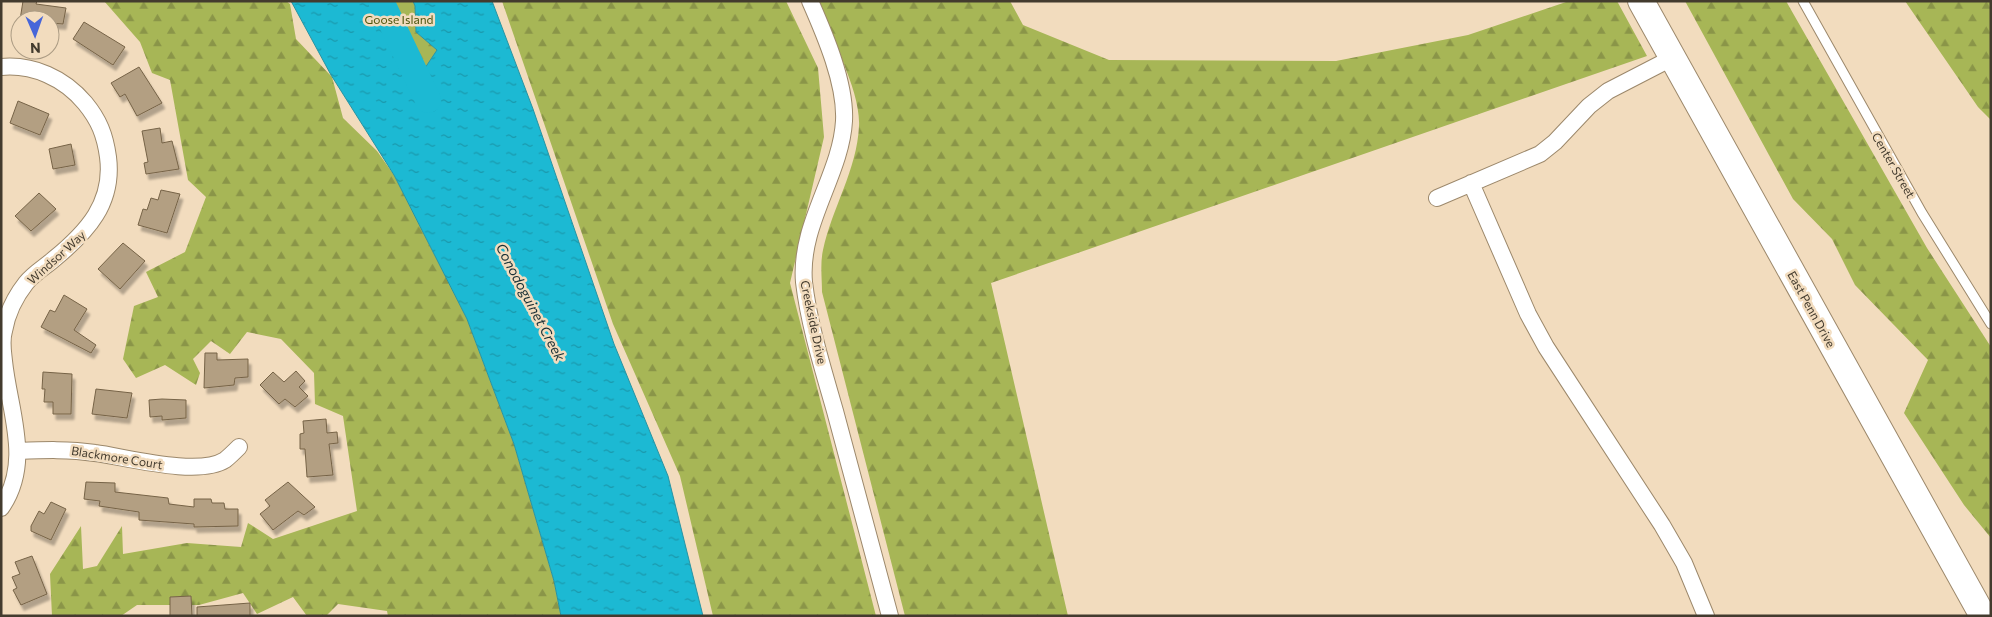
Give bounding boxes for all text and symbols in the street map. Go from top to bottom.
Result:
north arrow [10,10,60,60]
park label: Goose Island [364,12,434,26]
text: N [30,40,41,57]
street label: Center Street [1870,130,1918,200]
street label: Windsor Way [24,227,88,287]
water label: Conodoguinet Creek [493,240,569,364]
street label: East Penn Drive [1785,269,1839,349]
street label: Creekside Drive [798,279,830,365]
street label: Blackmore Court [70,443,164,471]

